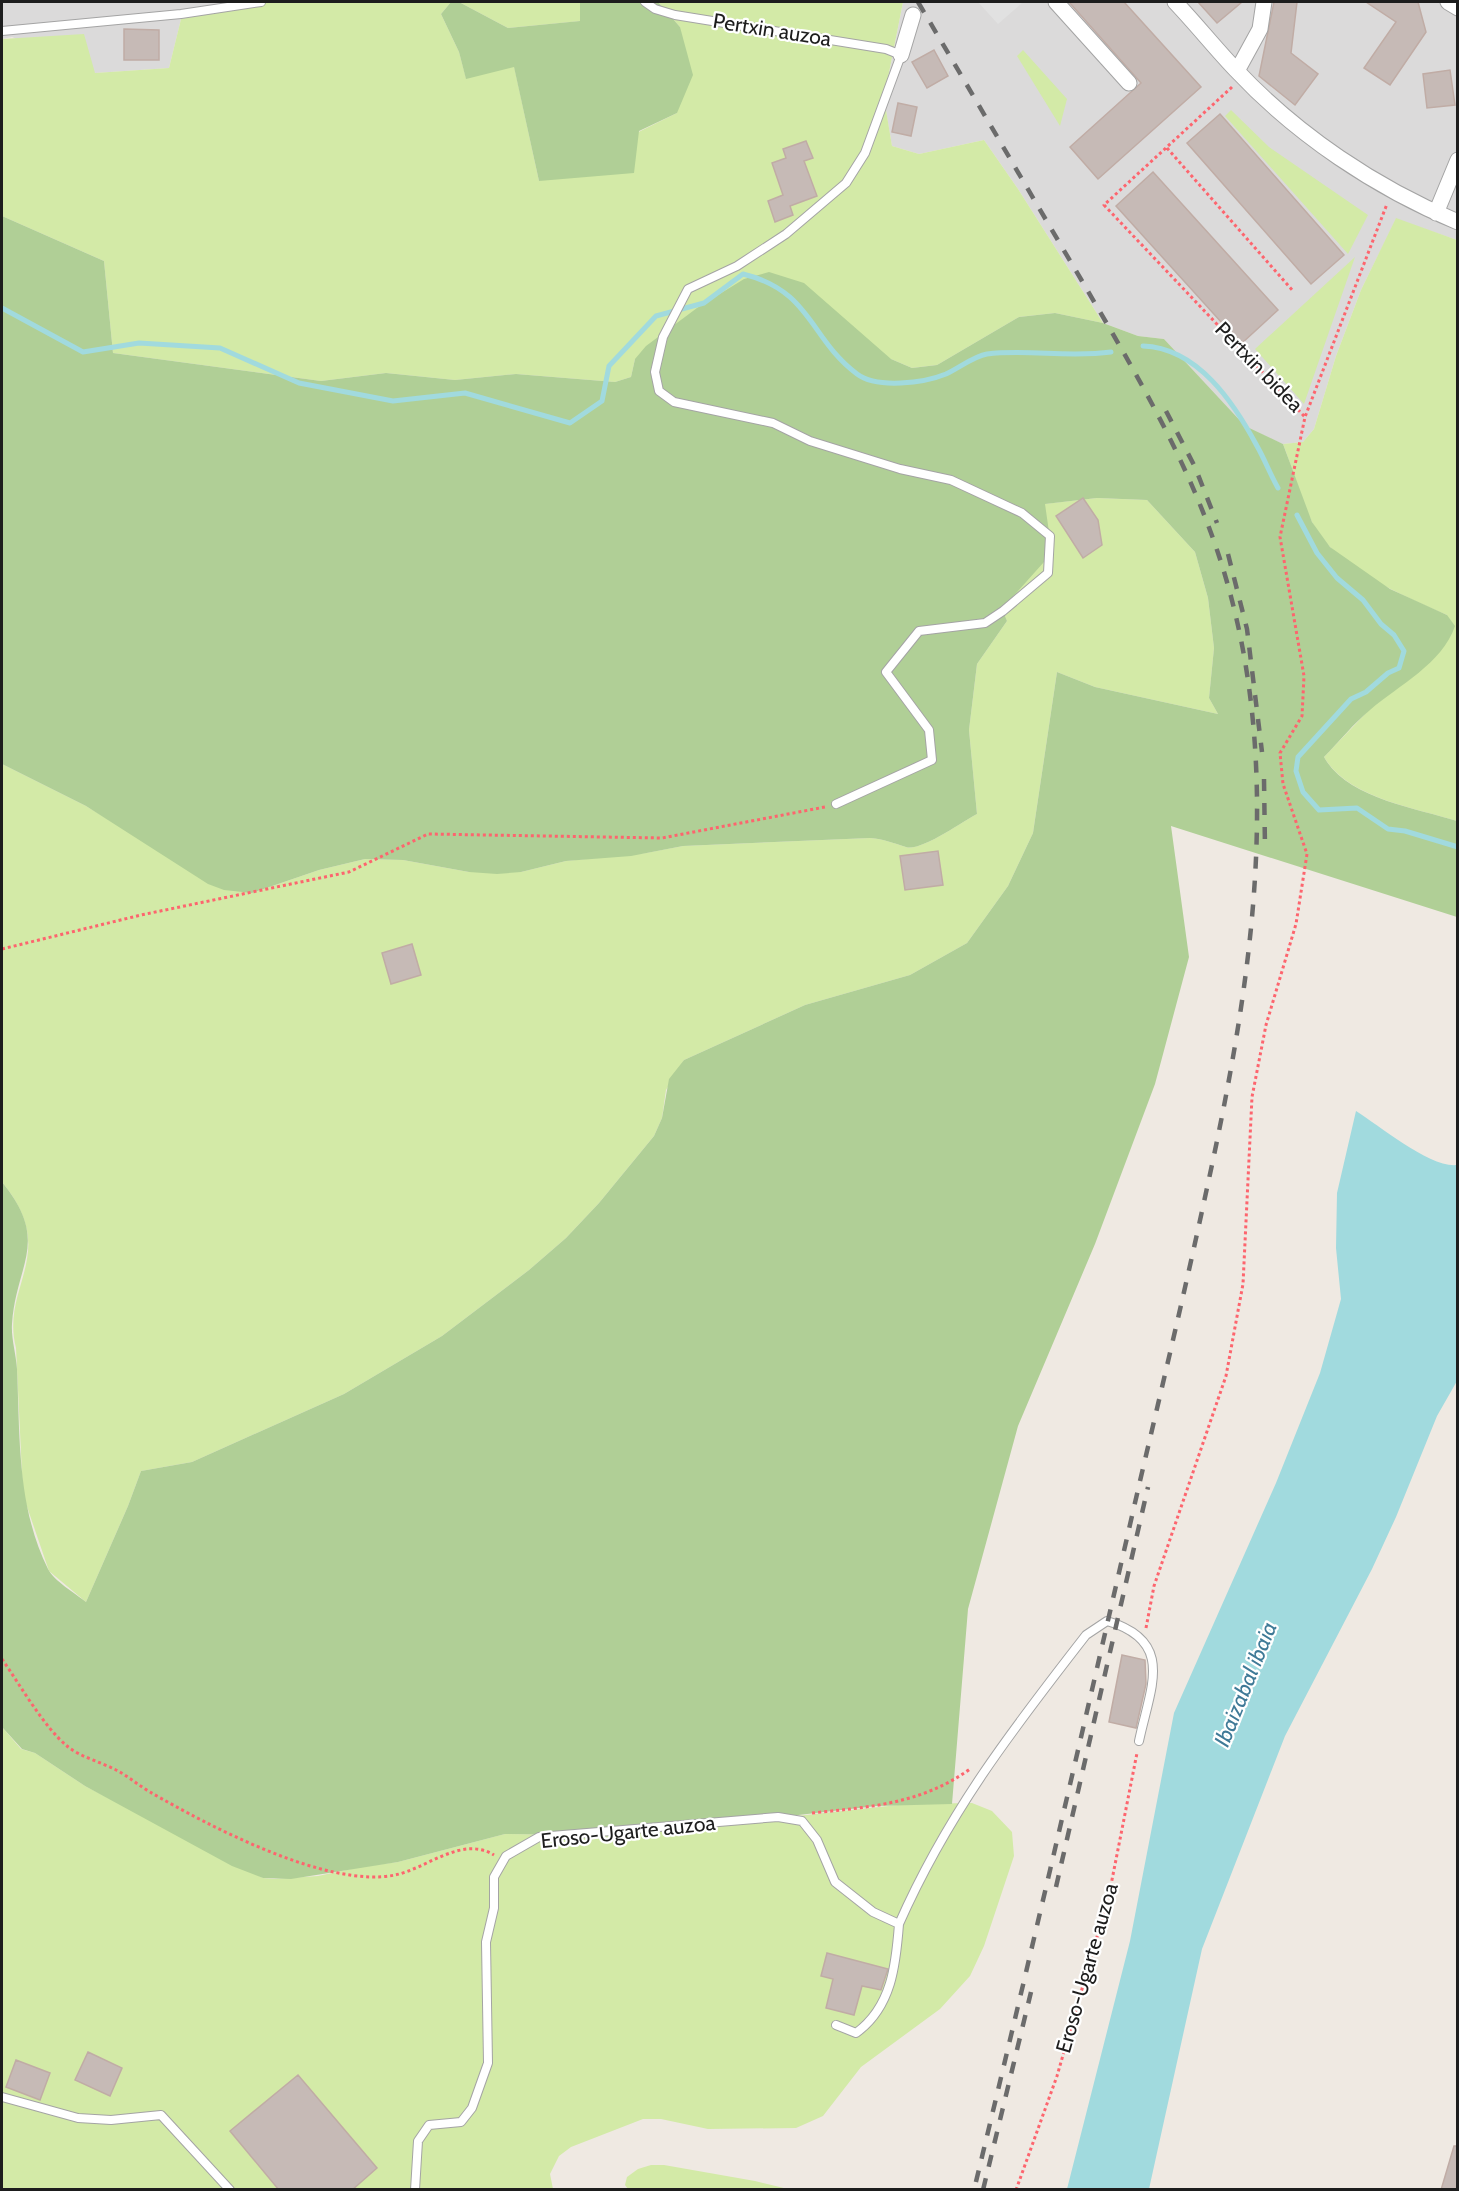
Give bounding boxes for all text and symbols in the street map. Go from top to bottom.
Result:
street label: Pertxin auzoa [711,8,833,51]
street label: Pertxin bidea [1210,316,1309,417]
water label: Ibaizabal ibaia [1208,1618,1283,1751]
street label: Eroso-Ugarte auzoa [539,1810,716,1853]
street label: Eroso-Ugarte auzoa [1050,1880,1123,2056]

